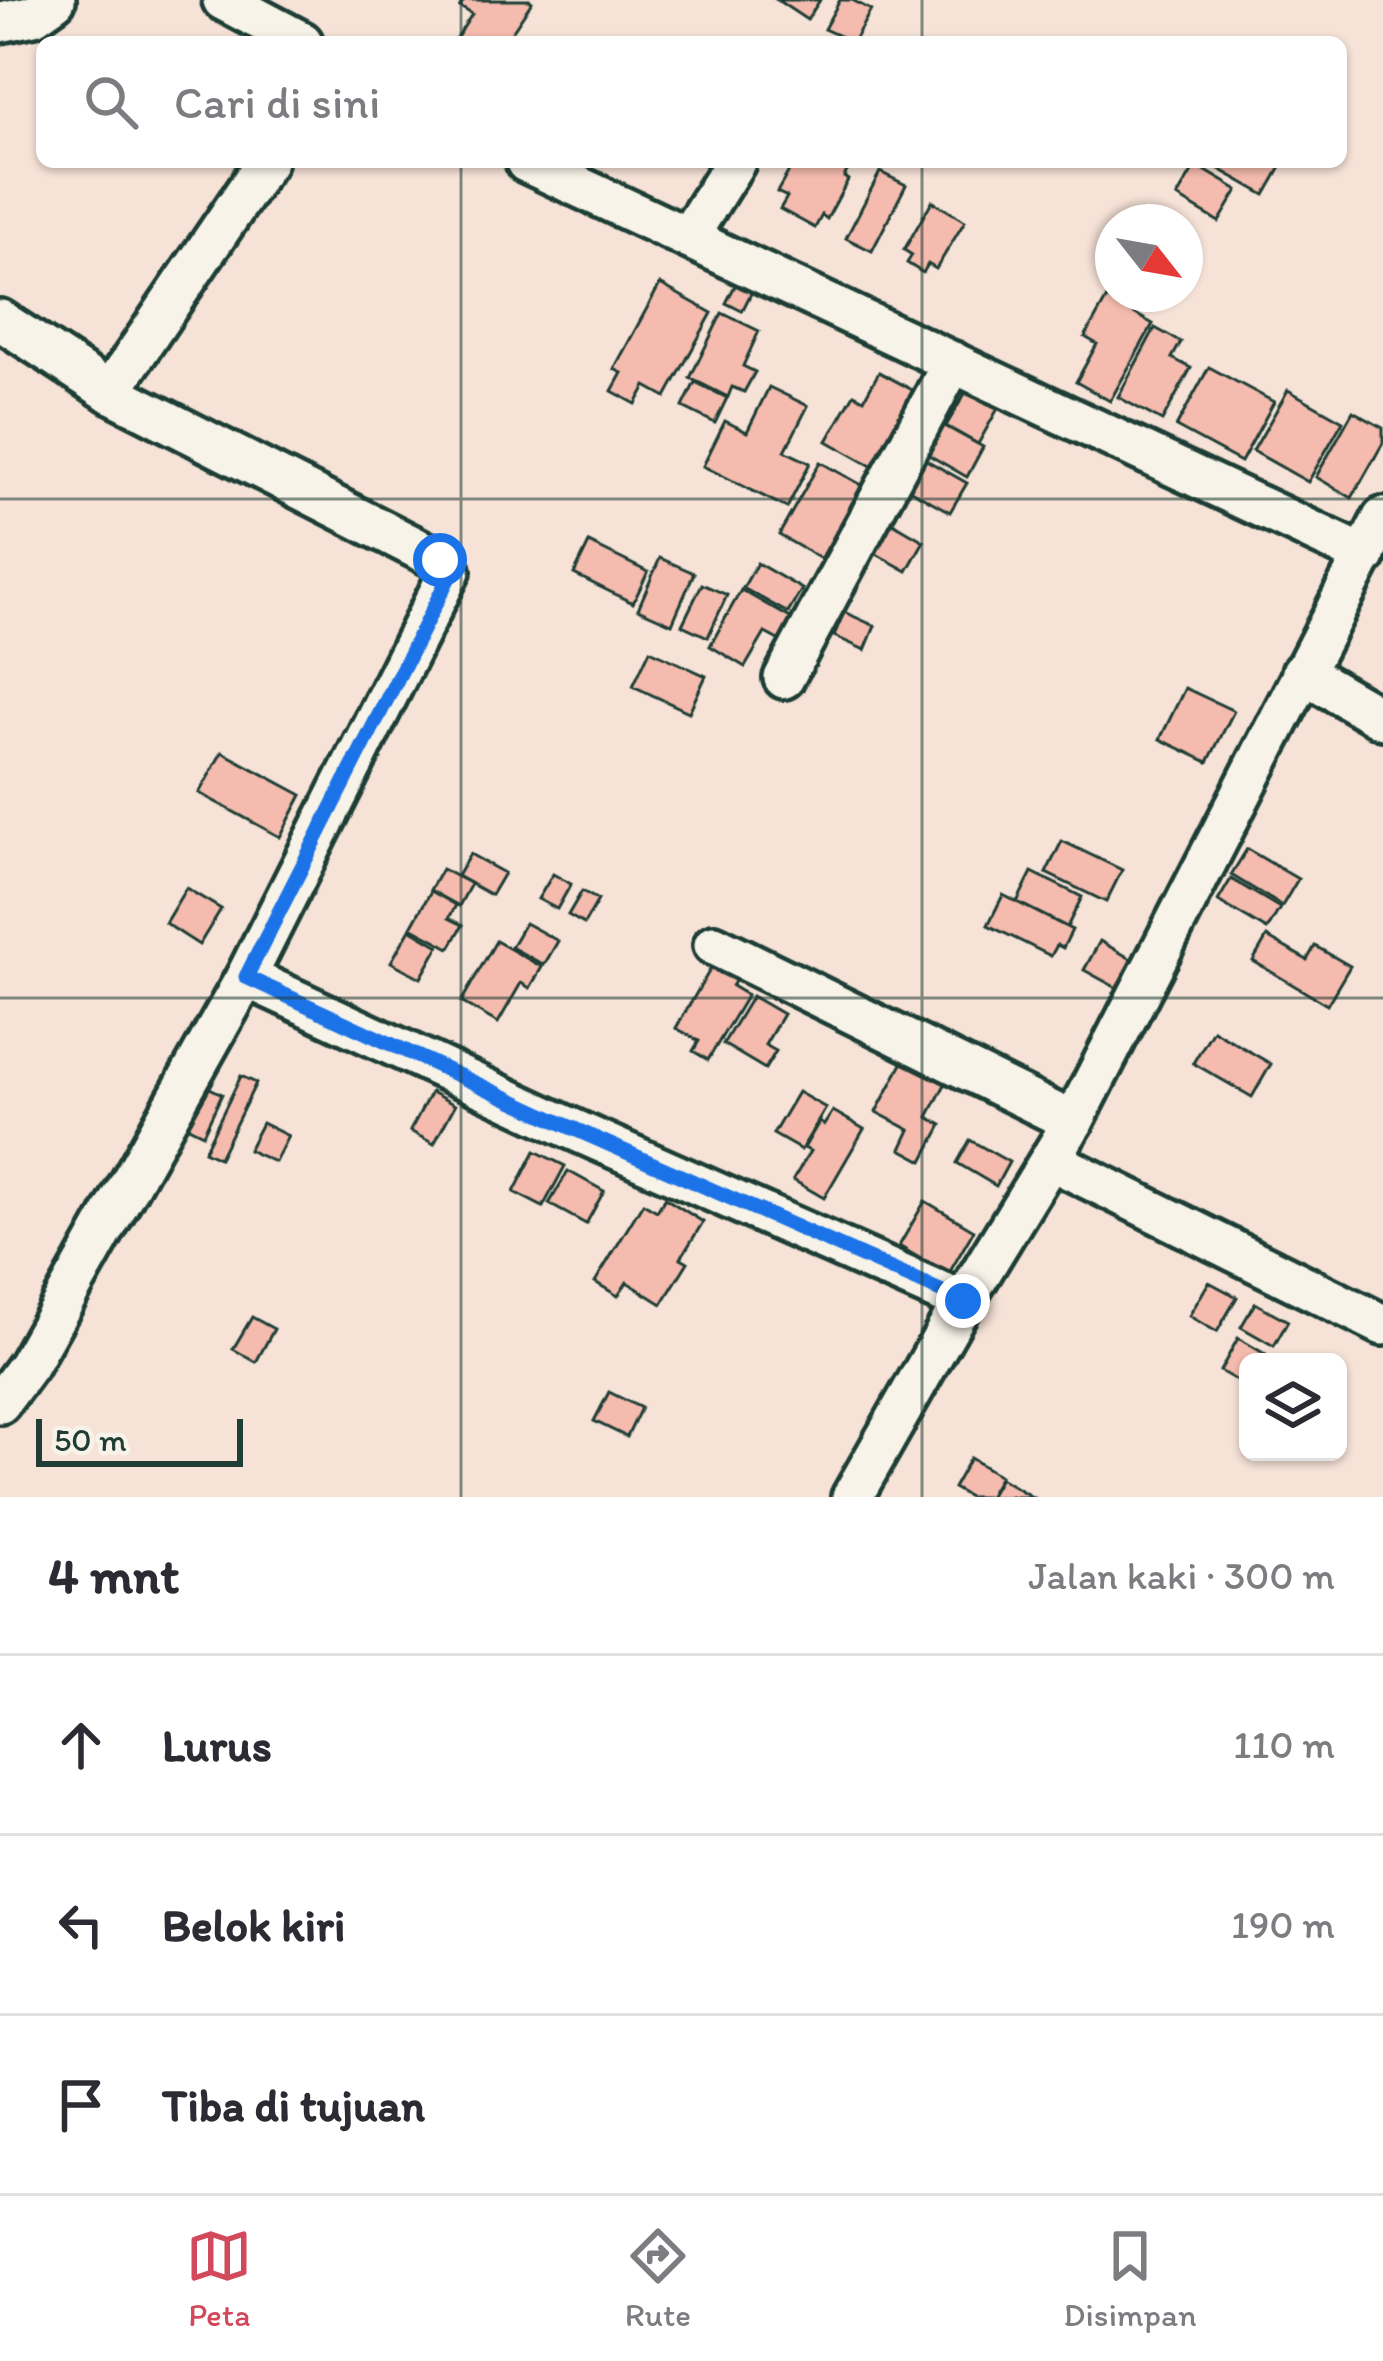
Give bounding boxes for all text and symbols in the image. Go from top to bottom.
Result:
search box [36,36,1347,168]
icon: search [78,69,144,135]
text: Cari di sini [174,75,380,129]
north arrow [1095,204,1203,312]
route start [413,533,467,587]
route end [936,1274,990,1328]
map controls [1239,1353,1347,1461]
button: layers [1239,1353,1347,1461]
scale bar [36,1413,243,1466]
text: 50 m [54,1420,127,1459]
text: 4 mnt [48,1545,179,1606]
text: Jalan kaki · 300 m [1028,1552,1335,1599]
icon: ahead [48,1712,114,1778]
text: Lurus [162,1718,272,1772]
text: 110 m [1233,1721,1335,1768]
icon: left [48,1892,114,1958]
text: Belok kiri [162,1898,345,1952]
text: 190 m [1231,1901,1335,1948]
icon: arrive [48,2072,114,2138]
text: Tiba di tujuan [162,2078,425,2132]
tab: Peta [186,2223,252,2334]
tab: Rute [625,2223,691,2334]
tab: Disimpan [1064,2223,1197,2334]

